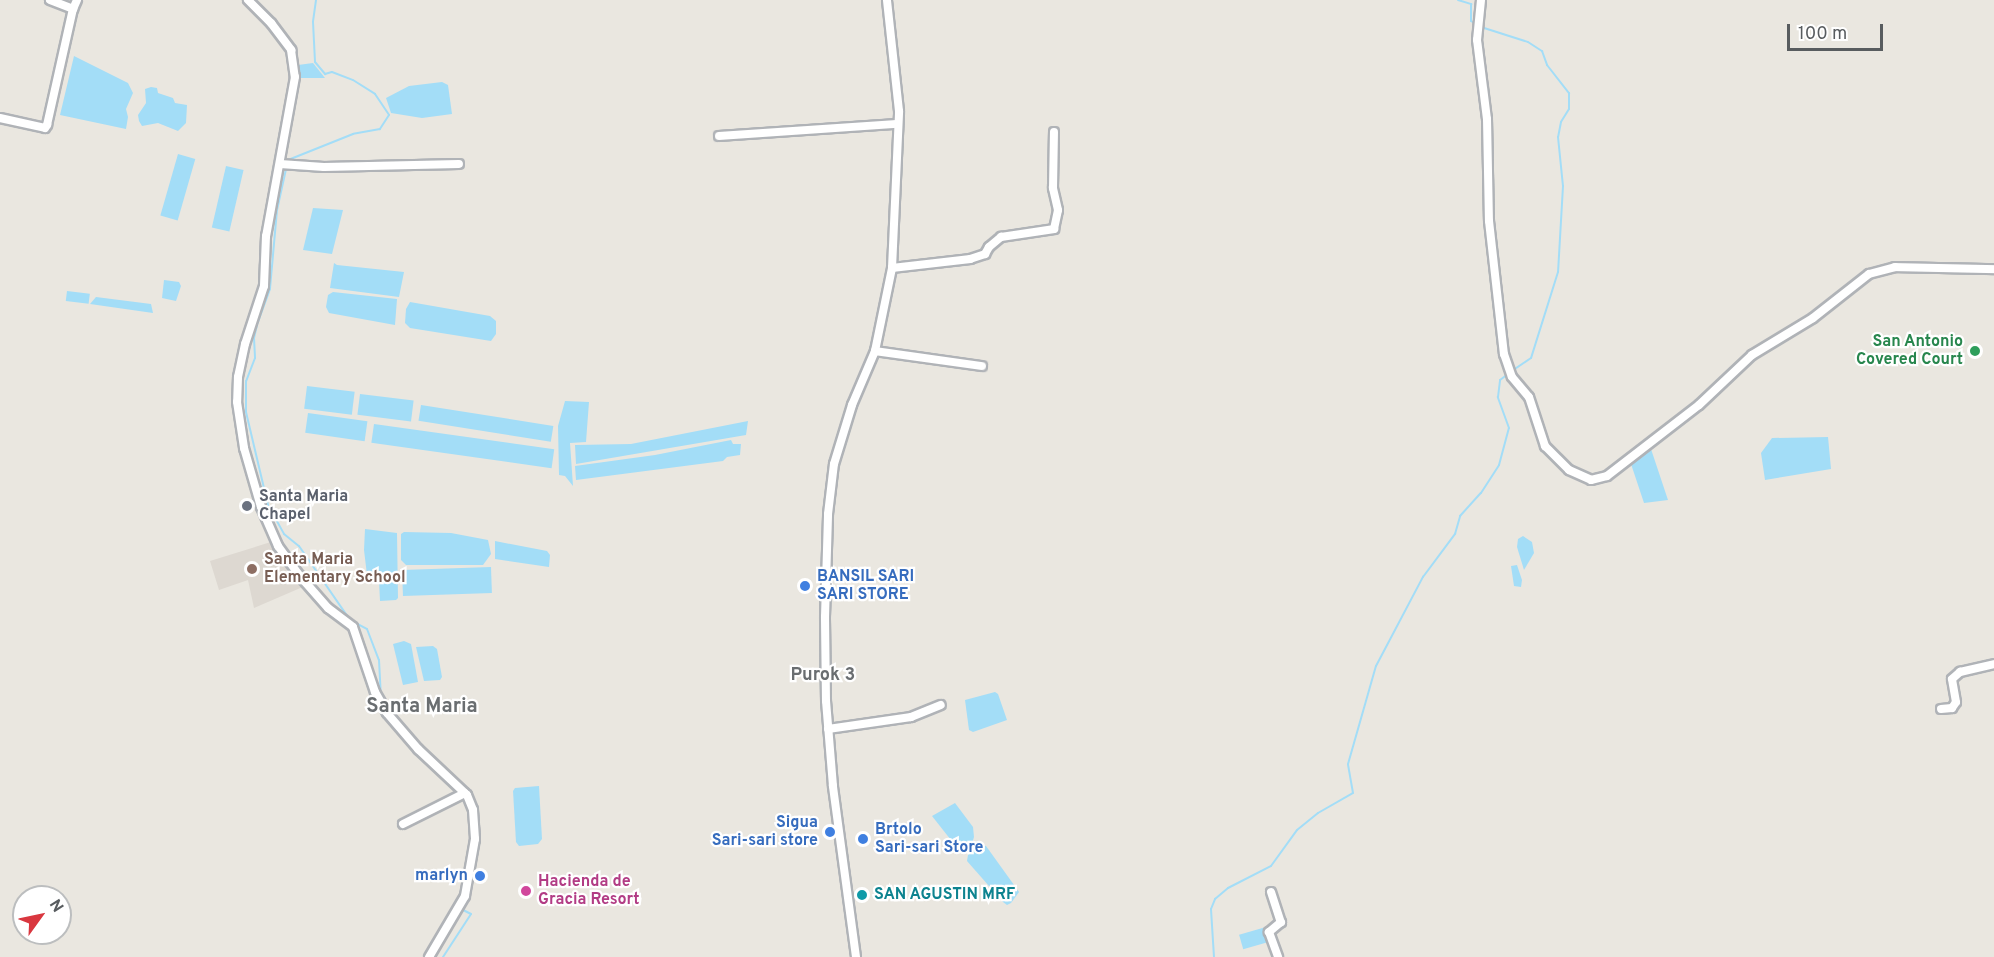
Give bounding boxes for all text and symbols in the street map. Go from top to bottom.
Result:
scale bar [1790,12,1886,50]
text: 100 m [1798,23,1847,46]
place label: San Antonio Covered Court [1856,332,1963,370]
marker: San Antonio Covered Court [1968,344,1982,358]
place label: Santa Maria Chapel [259,487,348,525]
marker: Santa Maria Chapel [240,499,254,513]
place label: Santa Maria Elementary School [264,550,406,588]
marker: Santa Maria Elementary School [245,562,259,576]
place label: BANSIL SARI SARI STORE [817,567,914,605]
marker: BANSIL SARI SARI STORE [798,579,812,593]
district label: Purok 3 [791,665,855,687]
district label: Santa Maria [366,695,478,719]
place label: Sigua Sari-sari store [712,813,818,851]
place label: Brtolo Sari-sari Store [875,820,983,858]
marker: Sigua Sari-sari store [823,825,837,839]
marker: Brtolo Sari-sari Store [856,832,870,846]
place label: marlyn [415,866,468,886]
marker: marlyn [473,869,487,883]
place label: Hacienda de Gracia Resort [538,872,639,910]
marker: Hacienda de Gracia Resort [519,884,533,898]
north arrow [12,885,72,945]
place label: SAN AGUSTIN MRF [874,885,1016,905]
marker: SAN AGUSTIN MRF [855,888,869,902]
text: N [44,896,67,917]

